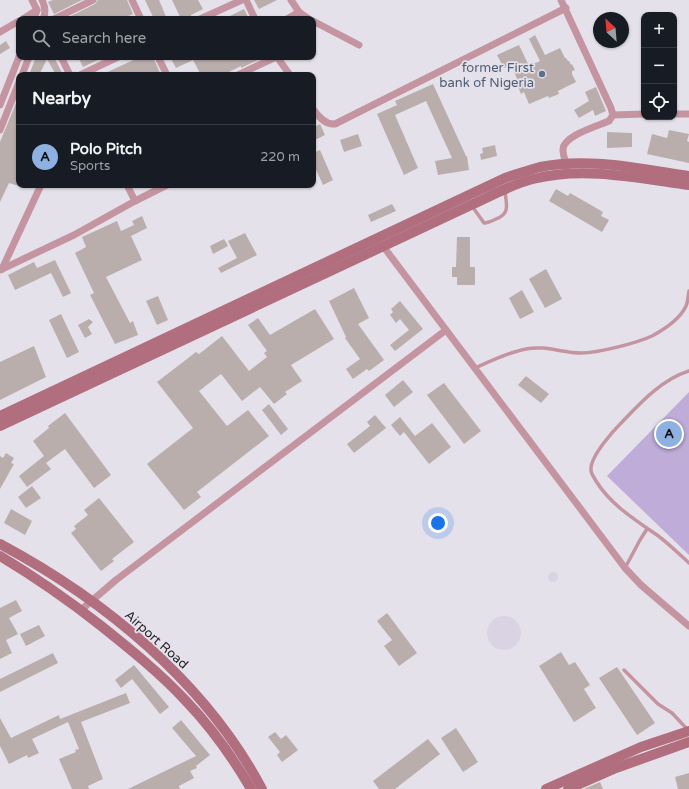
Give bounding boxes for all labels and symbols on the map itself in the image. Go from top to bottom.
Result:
north arrow [593,12,629,48]
place label: former First bank of Nigeria [439,60,534,91]
marker: former First bank of Nigeria [537,69,547,79]
pin: A [656,419,682,449]
your location [428,513,448,533]
street label: Airport Road [121,607,191,672]

